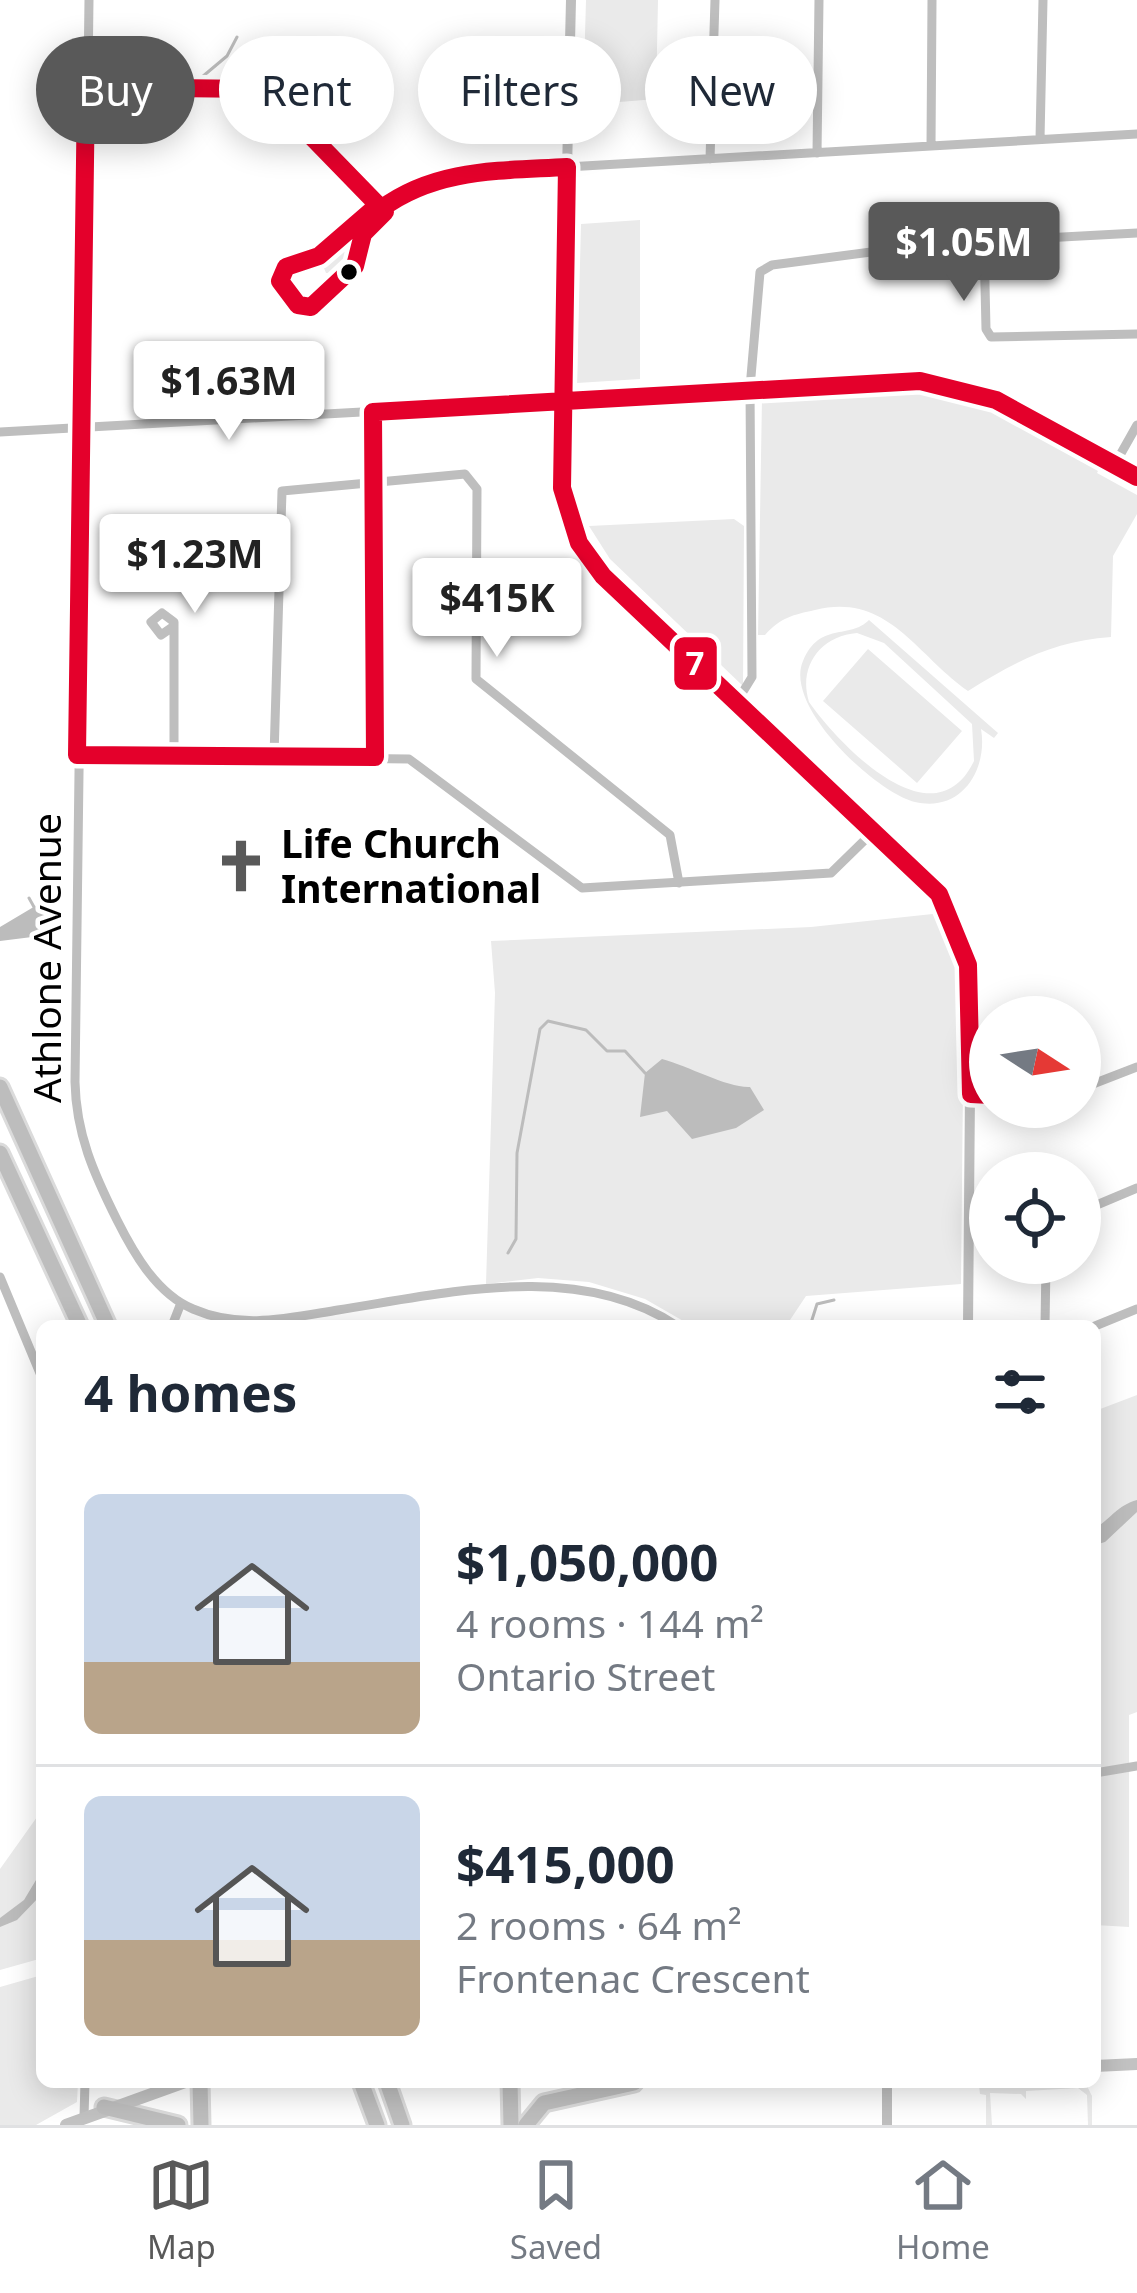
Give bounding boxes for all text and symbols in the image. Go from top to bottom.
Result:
chip: Buy [36,36,195,144]
chip: Rent [219,36,394,144]
chip: Filters [418,36,621,144]
chip: New [645,36,817,144]
pin: $1.05M [866,202,1062,304]
text: $1.05M [896,214,1032,267]
unlabelled marker [338,261,360,283]
pin: $1.63M [131,341,327,443]
text: $1.63M [161,353,297,406]
pin: $1.23M [97,514,293,616]
text: $1.23M [127,526,263,579]
pin: $415K [413,558,581,660]
text: $415K [439,570,555,623]
line badge: 7 [672,635,719,692]
text: 7 [686,640,704,685]
street label: Athlone Avenue [19,813,72,1103]
place label: Life Church International [281,816,541,914]
church icon: Life Church International [212,837,270,895]
north arrow [969,996,1101,1128]
map controls [969,996,1101,1284]
button: locate [969,1152,1101,1284]
text: 4 homes [84,1357,297,1427]
icon: filters [987,1359,1053,1425]
text: $1,050,000 [456,1526,718,1596]
icon: home [180,1542,324,1686]
text: 4 rooms · 144 m² [456,1596,764,1649]
text: Ontario Street [456,1649,715,1702]
text: $415,000 [456,1828,675,1898]
icon: home [180,1844,324,1988]
text: 2 rooms · 64 m² [456,1898,742,1951]
text: Frontenac Crescent [456,1951,810,2004]
tab: Map [147,2152,216,2269]
tab: Saved [510,2152,602,2269]
tab: Home [896,2152,990,2269]

